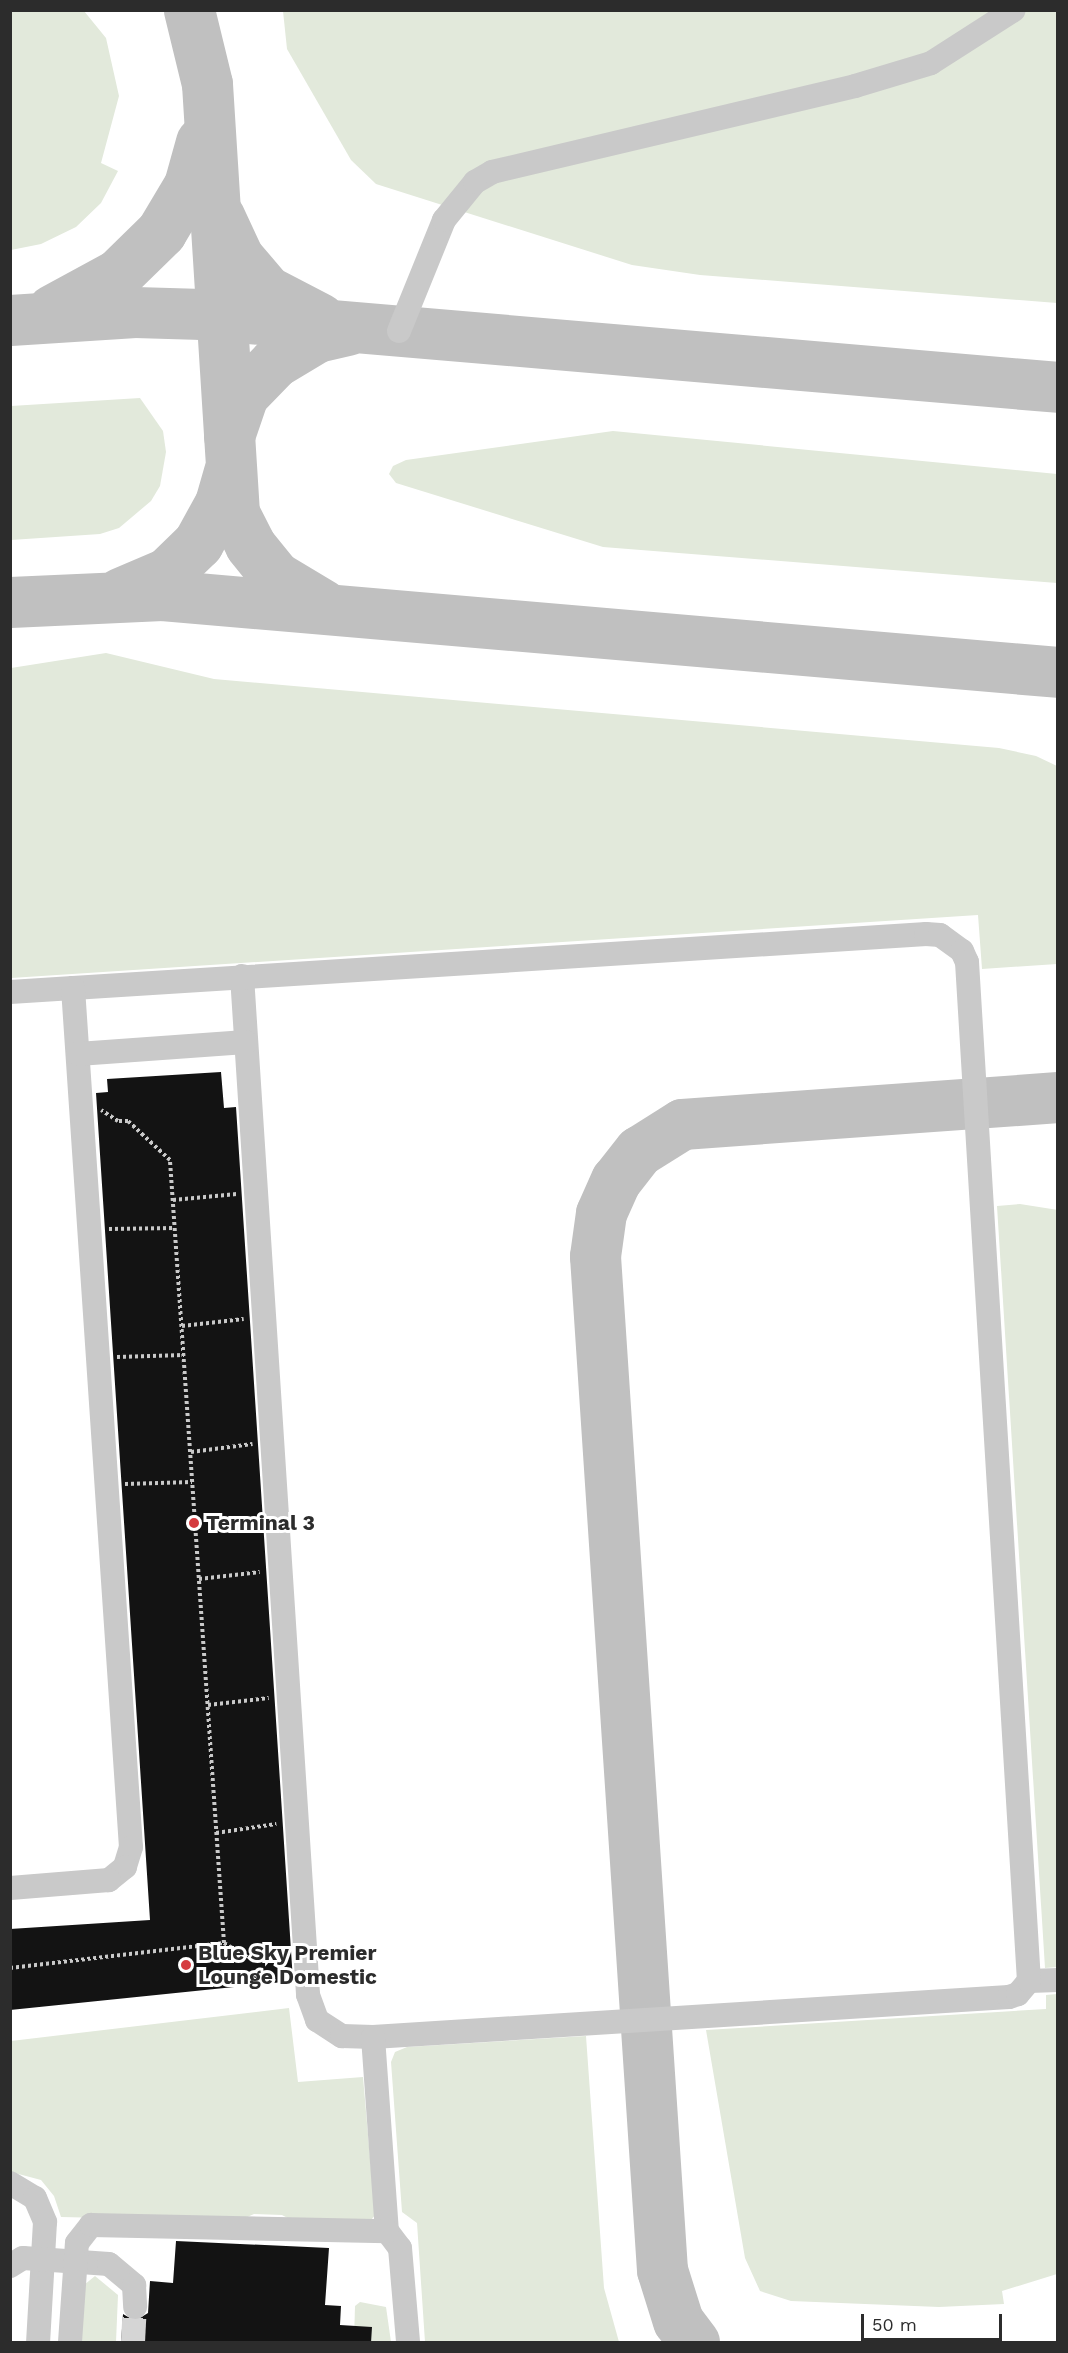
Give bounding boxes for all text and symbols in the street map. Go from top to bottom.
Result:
place label: Terminal 3 [206,1510,315,1536]
marker: Terminal 3 [187,1516,201,1530]
place label: Blue Sky Premier Lounge Domestic [198,1940,377,1990]
marker: Blue Sky Premier Lounge Domestic [179,1958,193,1972]
scale bar [864,2302,1005,2340]
text: 50 m [872,2314,917,2335]

